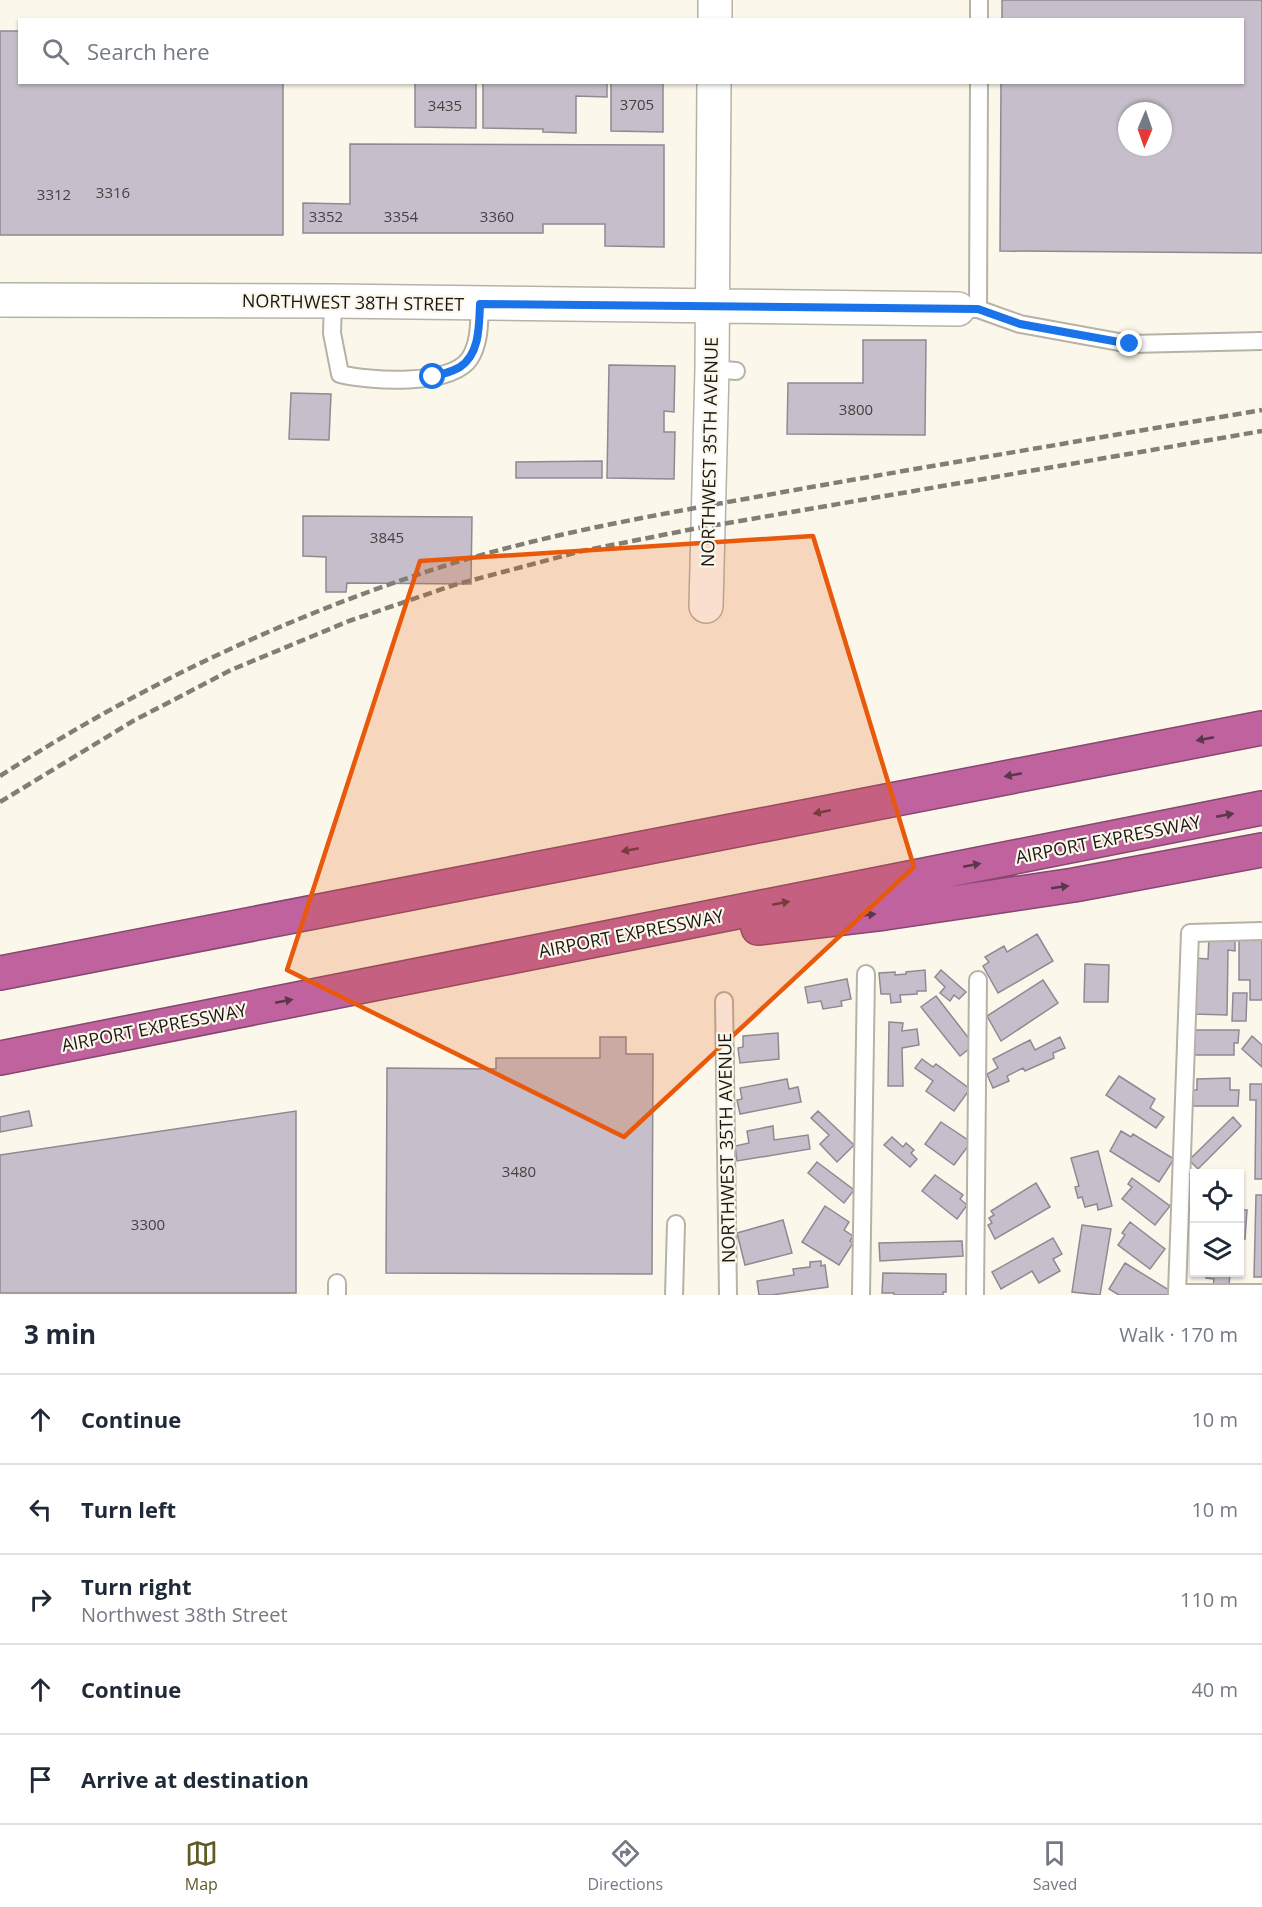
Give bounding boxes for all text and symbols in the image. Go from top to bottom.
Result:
search box [18,18,1244,84]
icon: search [39,35,72,68]
text: Search here [87,36,210,66]
house number: 3705 [620,94,654,114]
house number: 3435 [428,95,462,115]
north arrow [1118,102,1172,156]
house number: 3316 [96,182,130,202]
house number: 3312 [37,184,71,204]
house number: 3352 [309,206,343,226]
house number: 3354 [384,206,419,226]
house number: 3360 [480,206,514,226]
street label: NORTHWEST 38TH STREET [242,288,464,316]
route end [1116,330,1142,356]
street label: NORTHWEST 35TH AVENUE [695,337,723,567]
route start [419,363,445,389]
house number: 3800 [839,399,873,419]
house number: 3845 [370,527,404,547]
one-way arrow [1195,735,1214,744]
one-way arrow [1003,771,1022,780]
one-way arrow [812,808,831,817]
street label: AIRPORT EXPRESSWAY [1013,809,1204,869]
one-way arrow [1216,810,1235,819]
one-way arrow [620,846,639,855]
one-way arrow [963,860,982,869]
one-way arrow [1051,883,1070,892]
one-way arrow [771,898,790,907]
street label: AIRPORT EXPRESSWAY [536,903,727,963]
one-way arrow [858,910,877,919]
one-way arrow [275,996,294,1005]
street label: AIRPORT EXPRESSWAY [59,997,250,1057]
street label: NORTHWEST 35TH AVENUE [712,1033,740,1263]
house number: 3480 [502,1161,536,1181]
map controls [1190,1169,1244,1277]
button: locate [1190,1169,1244,1223]
house number: 3300 [131,1214,165,1234]
button: layers [1190,1223,1244,1277]
text: 3 min [24,1316,96,1352]
text: Walk · 170 m [1119,1321,1238,1348]
icon: ahead [24,1403,57,1436]
text: Continue [81,1404,181,1434]
text: 10 m [1191,1406,1238,1433]
icon: left [24,1493,57,1526]
text: Turn left [81,1494,176,1524]
text: 10 m [1191,1496,1238,1523]
text: Turn right [81,1571,192,1601]
icon: right [24,1583,57,1616]
text: 110 m [1180,1586,1238,1613]
text: Northwest 38th Street [81,1601,288,1628]
icon: ahead [24,1673,57,1706]
text: Continue [81,1674,181,1704]
text: 40 m [1191,1676,1238,1703]
icon: arrive [24,1763,57,1796]
text: Arrive at destination [81,1764,309,1794]
tab: Map [185,1837,218,1895]
tab: Directions [587,1837,663,1895]
tab: Saved [1033,1837,1077,1895]

